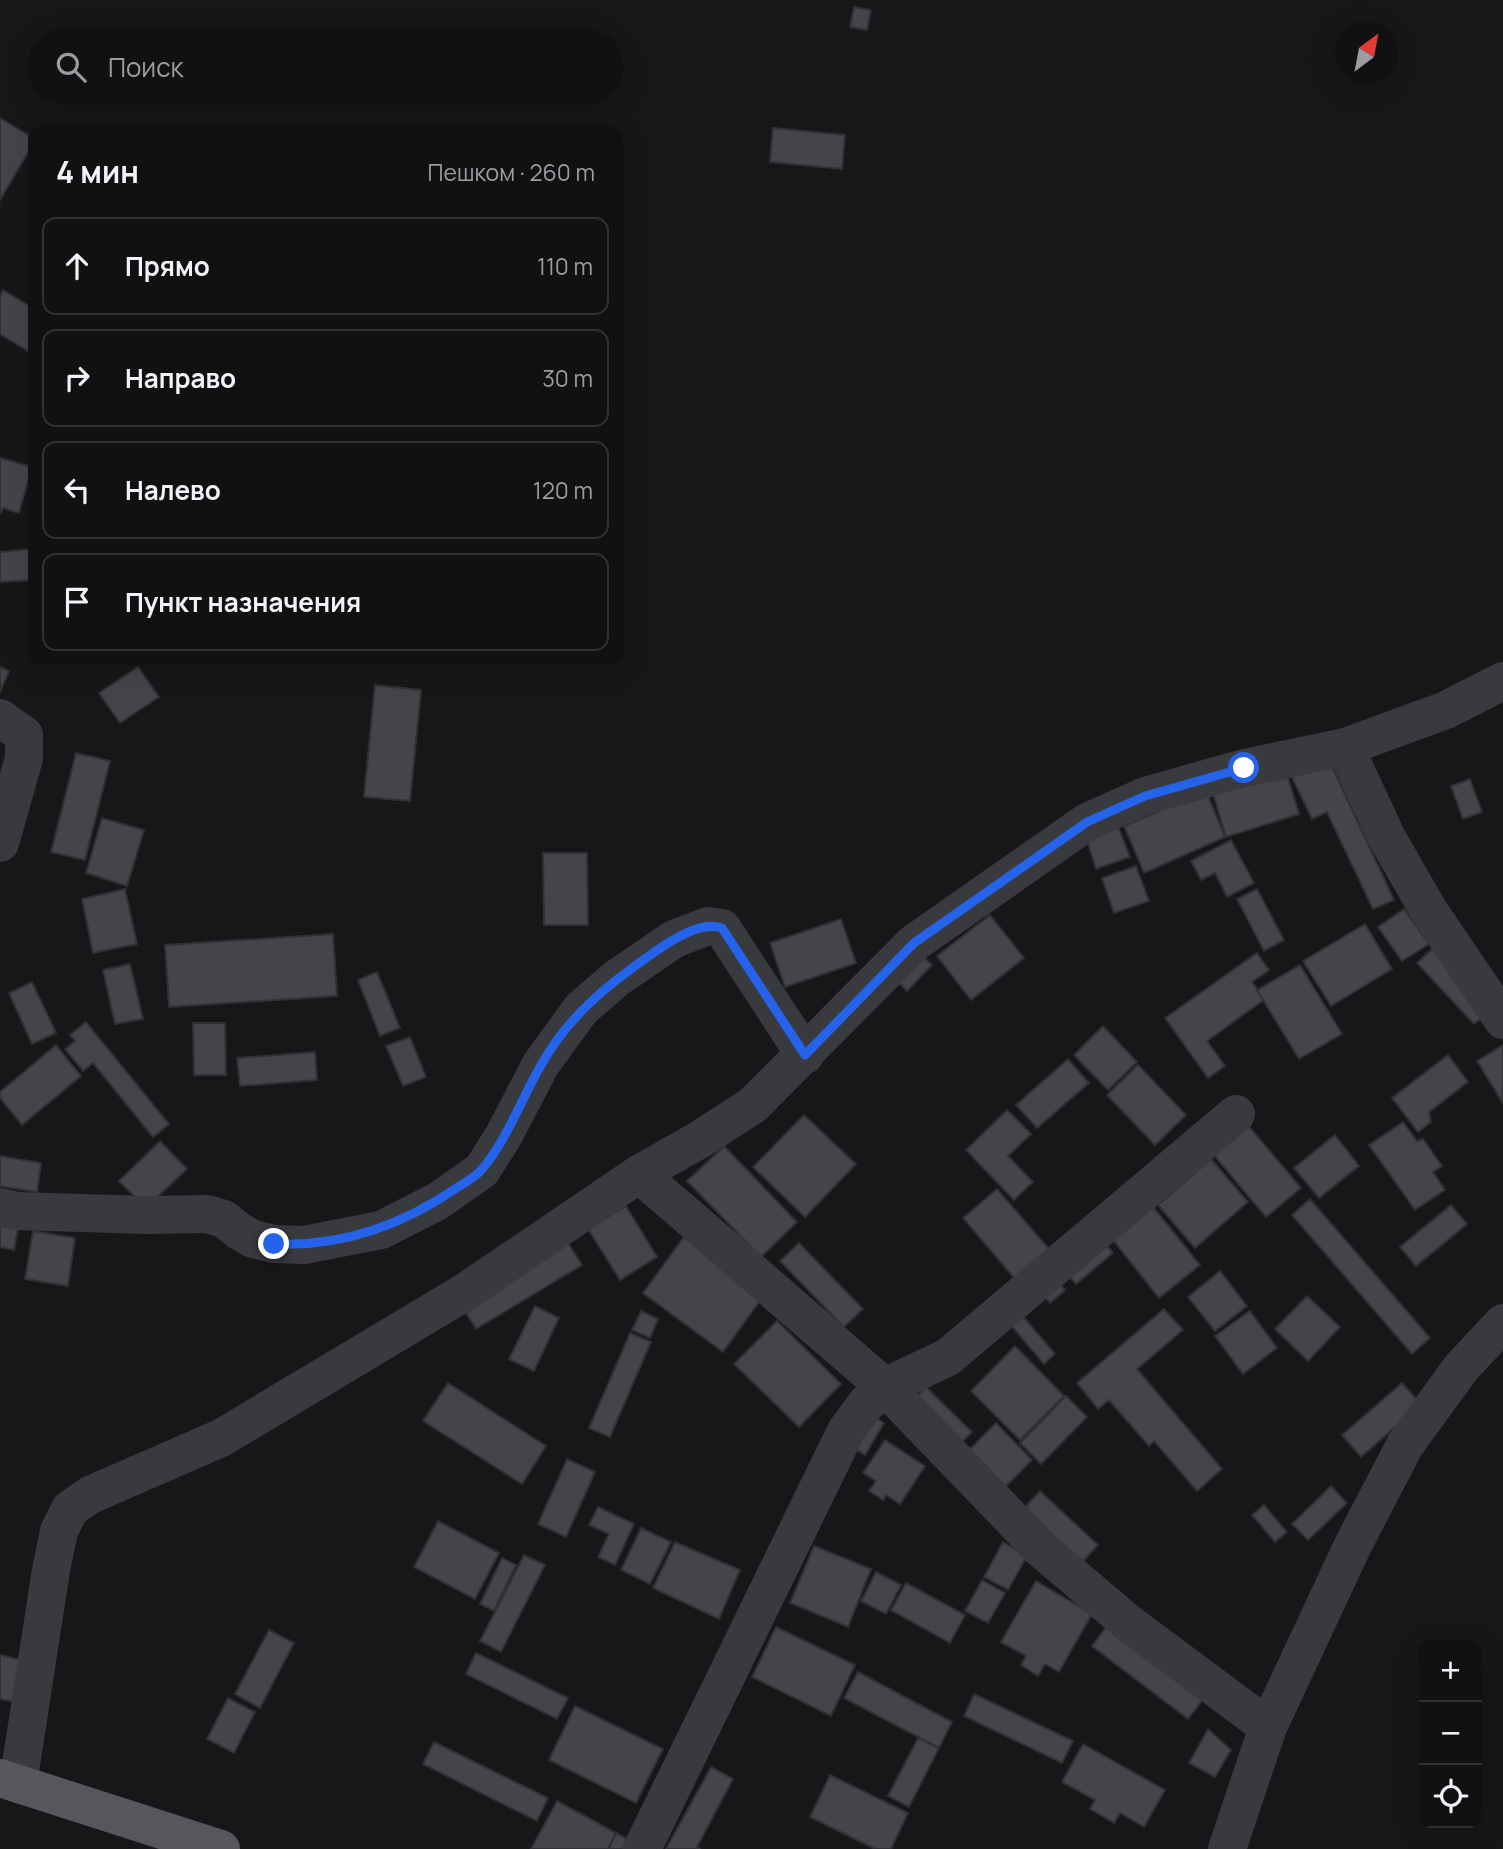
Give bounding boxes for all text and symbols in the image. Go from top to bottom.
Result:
north arrow [1335,21,1398,84]
search box [28,28,623,105]
icon: search [52,48,90,86]
text: Поиск [108,49,183,85]
text: 4 мин [56,151,139,192]
text: Пешком · 260 m [428,156,595,188]
icon: ahead [58,247,96,285]
text: Прямо [125,248,210,284]
text: 110 m [537,250,593,282]
icon: right [58,359,96,397]
text: Направо [125,360,236,396]
text: 30 m [542,362,593,394]
icon: left [58,471,96,509]
text: Налево [125,472,221,508]
text: 120 m [533,474,593,506]
icon: arrive [58,583,96,621]
text: Пункт назначения [125,584,361,620]
route start [1228,752,1259,783]
route end [258,1228,289,1259]
map controls [1419,1639,1482,1828]
button: + [1419,1639,1482,1702]
button: − [1419,1702,1482,1765]
button: locate [1419,1765,1482,1828]

